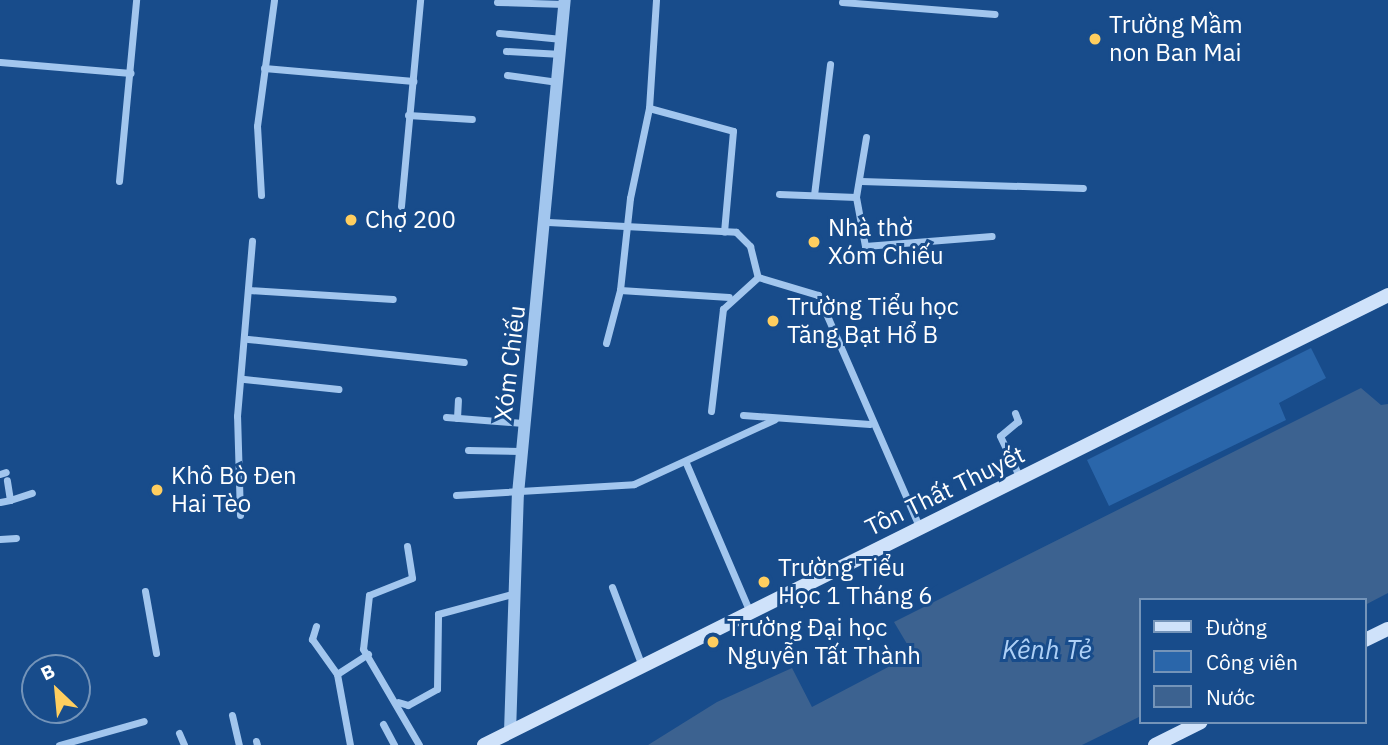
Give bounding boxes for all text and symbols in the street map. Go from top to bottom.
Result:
place label: Trường Mầm non Ban Mai [1109,11,1243,67]
marker: Trường Mầm non Ban Mai [1087,31,1103,47]
place label: Chợ 200 [365,206,456,234]
marker: Chợ 200 [343,212,359,228]
place label: Nhà thờ Xóm Chiếu [828,214,944,270]
marker: Nhà thờ Xóm Chiếu [806,234,822,250]
place label: Trường Tiểu học Tăng Bạt Hổ B [787,293,959,349]
street label: Xóm Chiếu [489,304,531,422]
marker: Trường Tiểu học Tăng Bạt Hổ B [765,313,781,329]
street label: Tôn Thất Thuyết [861,440,1029,542]
place label: Khô Bò Đen Hai Tèo [171,462,297,518]
marker: Khô Bò Đen Hai Tèo [149,482,165,498]
place label: Trường Tiểu Học 1 Tháng 6 [778,554,933,610]
marker: Trường Tiểu Học 1 Tháng 6 [756,574,772,590]
legend [1140,598,1367,724]
text: Đường [1206,613,1267,641]
place label: Trường Đại học Nguyễn Tất Thành [727,614,921,670]
marker: Trường Đại học Nguyễn Tất Thành [705,634,721,650]
water label: Kênh Tẻ [1002,634,1092,666]
text: Công viên [1206,648,1298,676]
north arrow [21,654,91,724]
text: B [37,658,59,685]
text: Nước [1206,683,1255,711]

